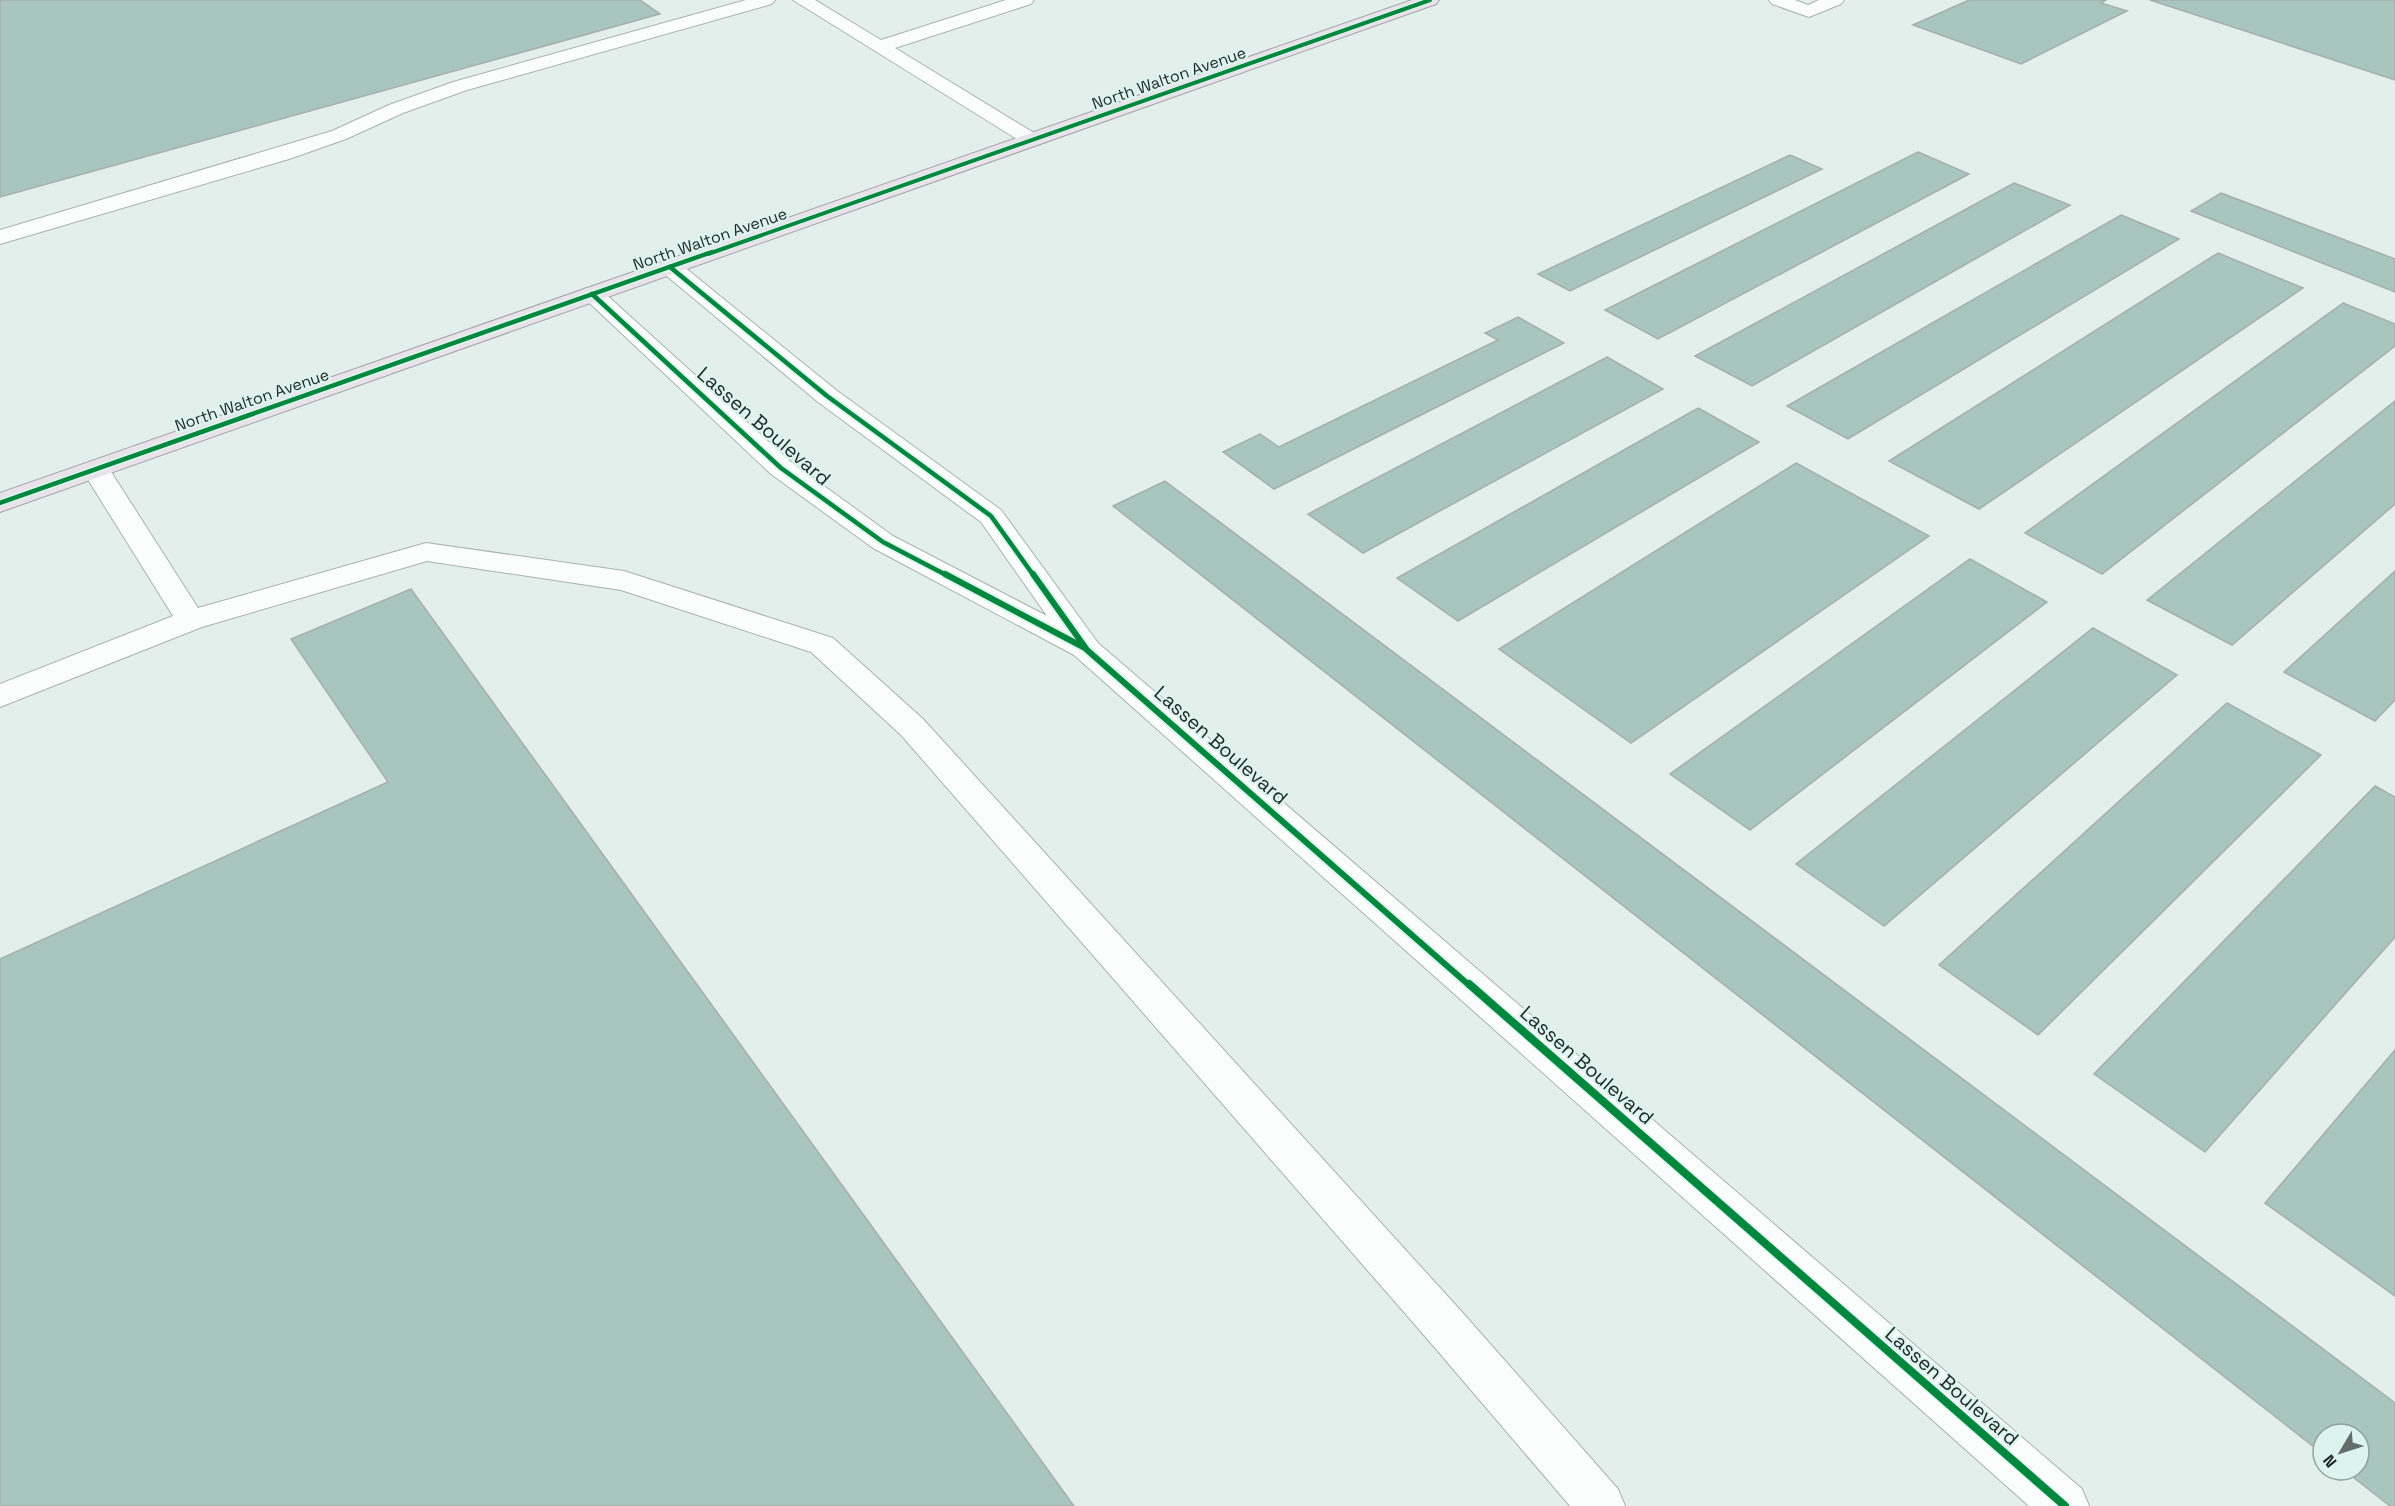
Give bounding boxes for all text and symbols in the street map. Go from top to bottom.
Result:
street label: North Walton Avenue [1089,42,1249,114]
street label: North Walton Avenue [630,203,790,275]
street label: Lassen Boulevard [692,361,836,491]
street label: North Walton Avenue [172,364,332,436]
street label: Lassen Boulevard [1149,680,1293,810]
street label: Lassen Boulevard [1515,1000,1659,1130]
street label: Lassen Boulevard [1880,1321,2024,1451]
north arrow [2311,1422,2371,1482]
text: N [2318,1450,2341,1472]

